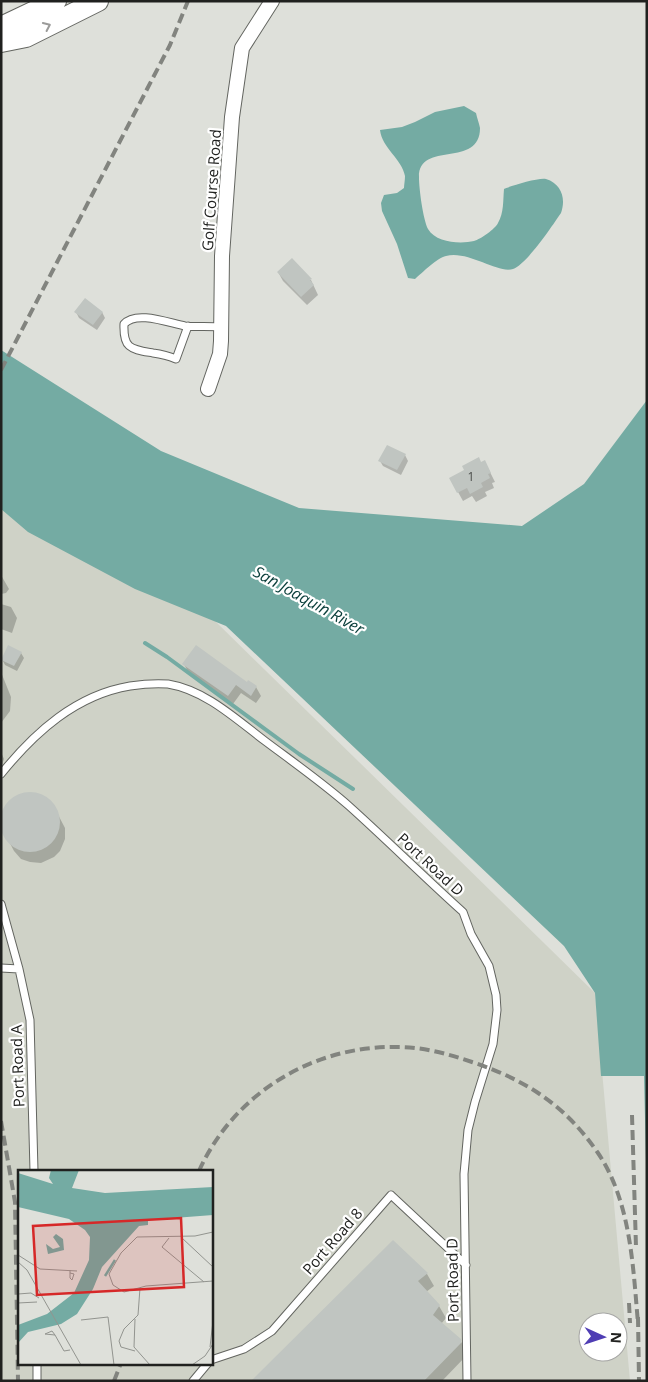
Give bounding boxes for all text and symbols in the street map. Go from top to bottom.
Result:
one-way arrow [42,22,51,33]
street label: Golf Course Road [197,129,225,251]
house number: 1 [468,468,474,485]
water label: San Joaquin River [250,560,369,640]
street label: Port Road D [393,828,469,900]
street label: Port Road A [6,1024,28,1108]
inset map [18,1170,212,1364]
street label: Port Road 8 [298,1204,366,1278]
street label: Port Road D [441,1238,463,1322]
north arrow [578,1312,628,1362]
text: N [607,1332,626,1344]

